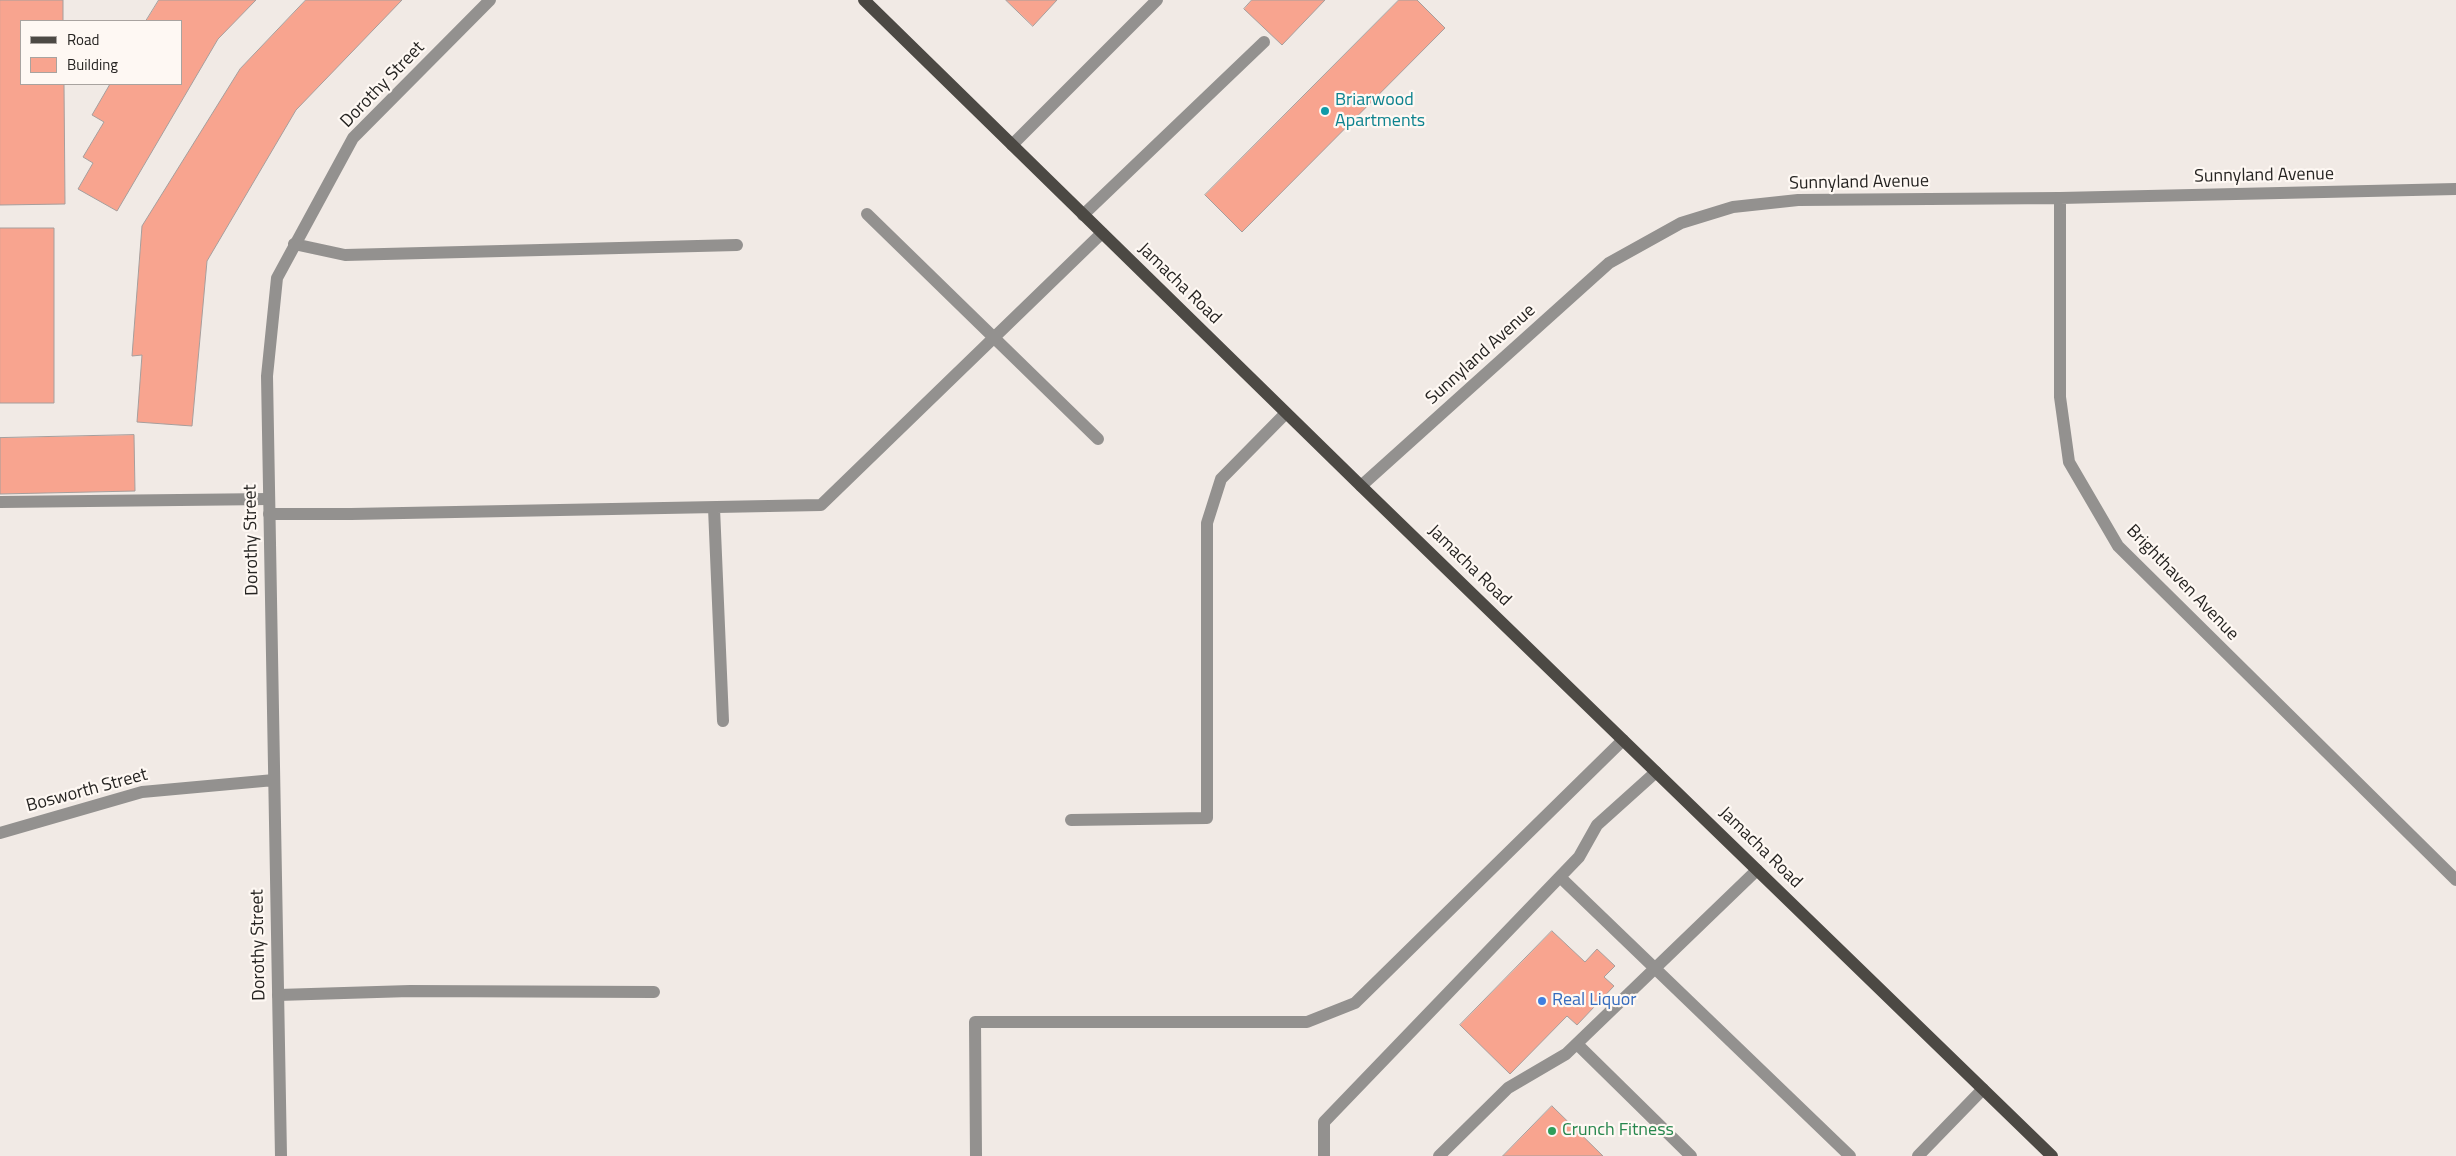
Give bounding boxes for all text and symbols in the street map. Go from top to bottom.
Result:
legend [20,20,182,85]
text: Road [67,28,99,51]
street label: Dorothy Street [336,37,430,133]
text: Building [67,53,118,76]
place label: Briarwood Apartments [1335,90,1425,132]
marker: Briarwood Apartments [1319,105,1331,117]
street label: Sunnyland Avenue [2194,164,2334,188]
street label: Sunnyland Avenue [1789,171,1929,195]
street label: Jamacha Road [1133,239,1225,329]
street label: Sunnyland Avenue [1422,300,1540,410]
street label: Dorothy Street [240,484,264,596]
street label: Jamacha Road [1423,521,1515,611]
street label: Brighthaven Avenue [2121,521,2243,645]
street label: Bosworth Street [24,764,150,818]
street label: Jamacha Road [1714,803,1806,893]
street label: Dorothy Street [247,889,271,1001]
place label: Real Liquor [1552,990,1636,1012]
marker: Real Liquor [1536,995,1548,1007]
place label: Crunch Fitness [1562,1120,1674,1142]
marker: Crunch Fitness [1546,1125,1558,1137]

